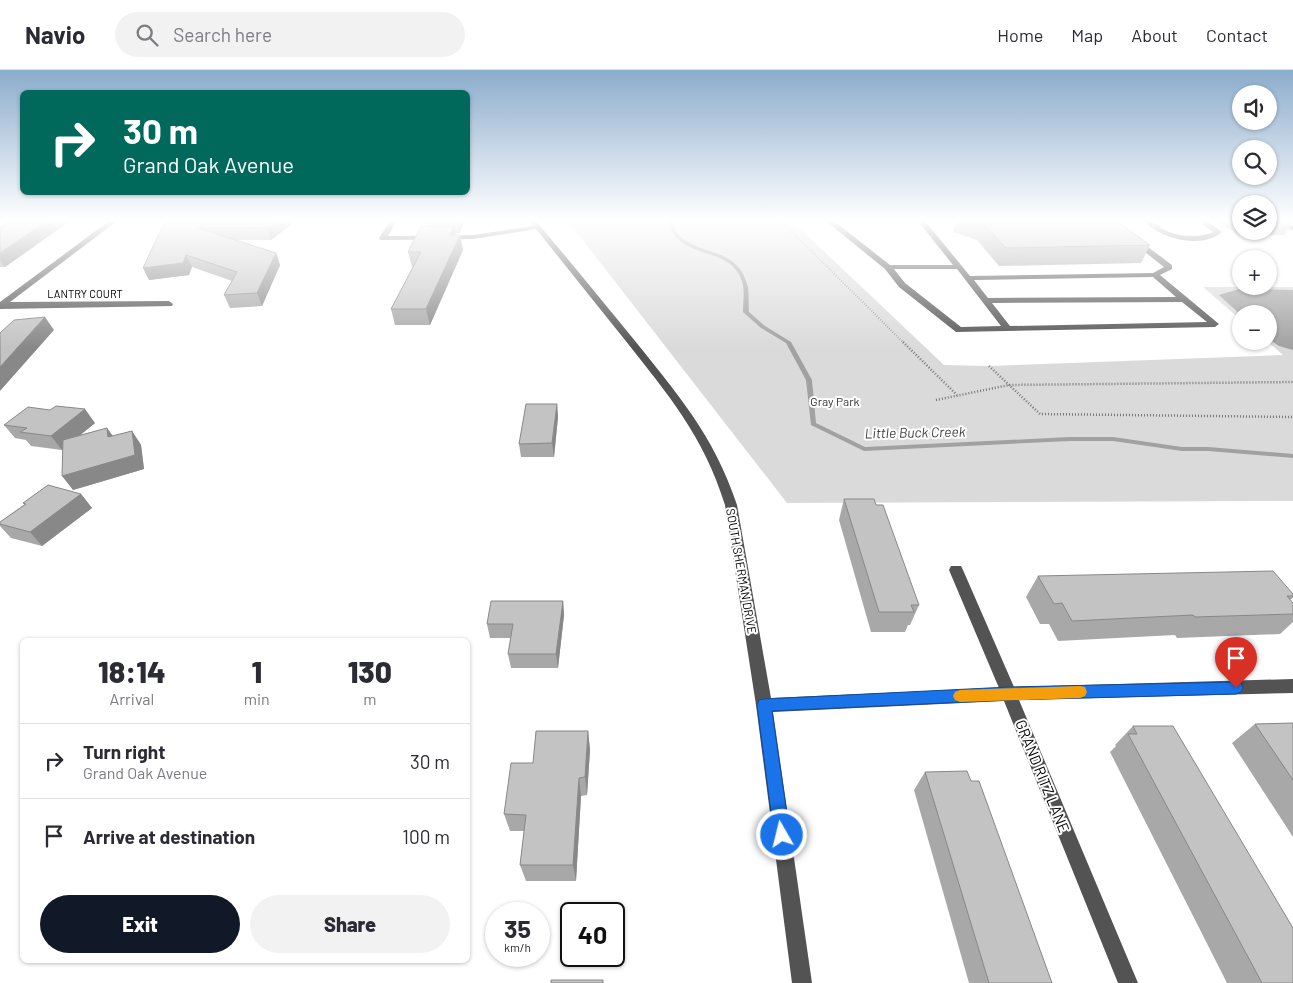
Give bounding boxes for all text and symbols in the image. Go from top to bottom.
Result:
search box [115,12,465,57]
text: Navio [25,20,85,49]
icon: search [133,21,161,49]
text: Search here [173,23,272,46]
text: Home [997,24,1043,46]
text: Map [1071,24,1103,46]
text: About [1131,24,1178,46]
text: Contact [1206,24,1268,46]
map controls [1232,85,1277,350]
button: sound [1232,85,1277,130]
text: 30 m [123,109,198,151]
icon: right [40,110,105,175]
button: search [1232,140,1277,185]
text: Grand Oak Avenue [123,151,294,177]
button: layers [1232,195,1277,240]
button: + [1232,250,1277,295]
street label: LANTRY COURT [47,287,123,300]
button: − [1232,305,1277,350]
park label: Gray Park [810,394,860,408]
water label: Little Buck Creek [864,423,966,441]
street label: SOUTH SHERMAN DRIVE [724,507,760,635]
pin [1215,637,1257,688]
icon: arrive [1222,644,1250,672]
text: 18:14 [98,653,166,689]
text: 1 [251,653,262,689]
text: 130 [348,653,392,689]
text: Arrival [110,689,154,708]
text: min [244,689,270,708]
text: m [363,689,376,708]
street label: GRAND RITZ LANE [1012,717,1074,835]
text: Turn right [83,740,165,763]
icon: right [40,747,68,775]
text: 30 m [410,750,450,773]
text: Grand Oak Avenue [83,763,207,782]
position arrow [755,808,807,860]
icon: arrive [40,822,68,850]
text: Arrive at destination [83,825,255,848]
text: 100 m [402,825,450,848]
button: Exit [40,895,240,953]
button: Share [250,895,450,953]
speed limit sign: 40 [560,902,625,967]
text: 35 [504,913,531,943]
text: km/h [504,940,531,954]

